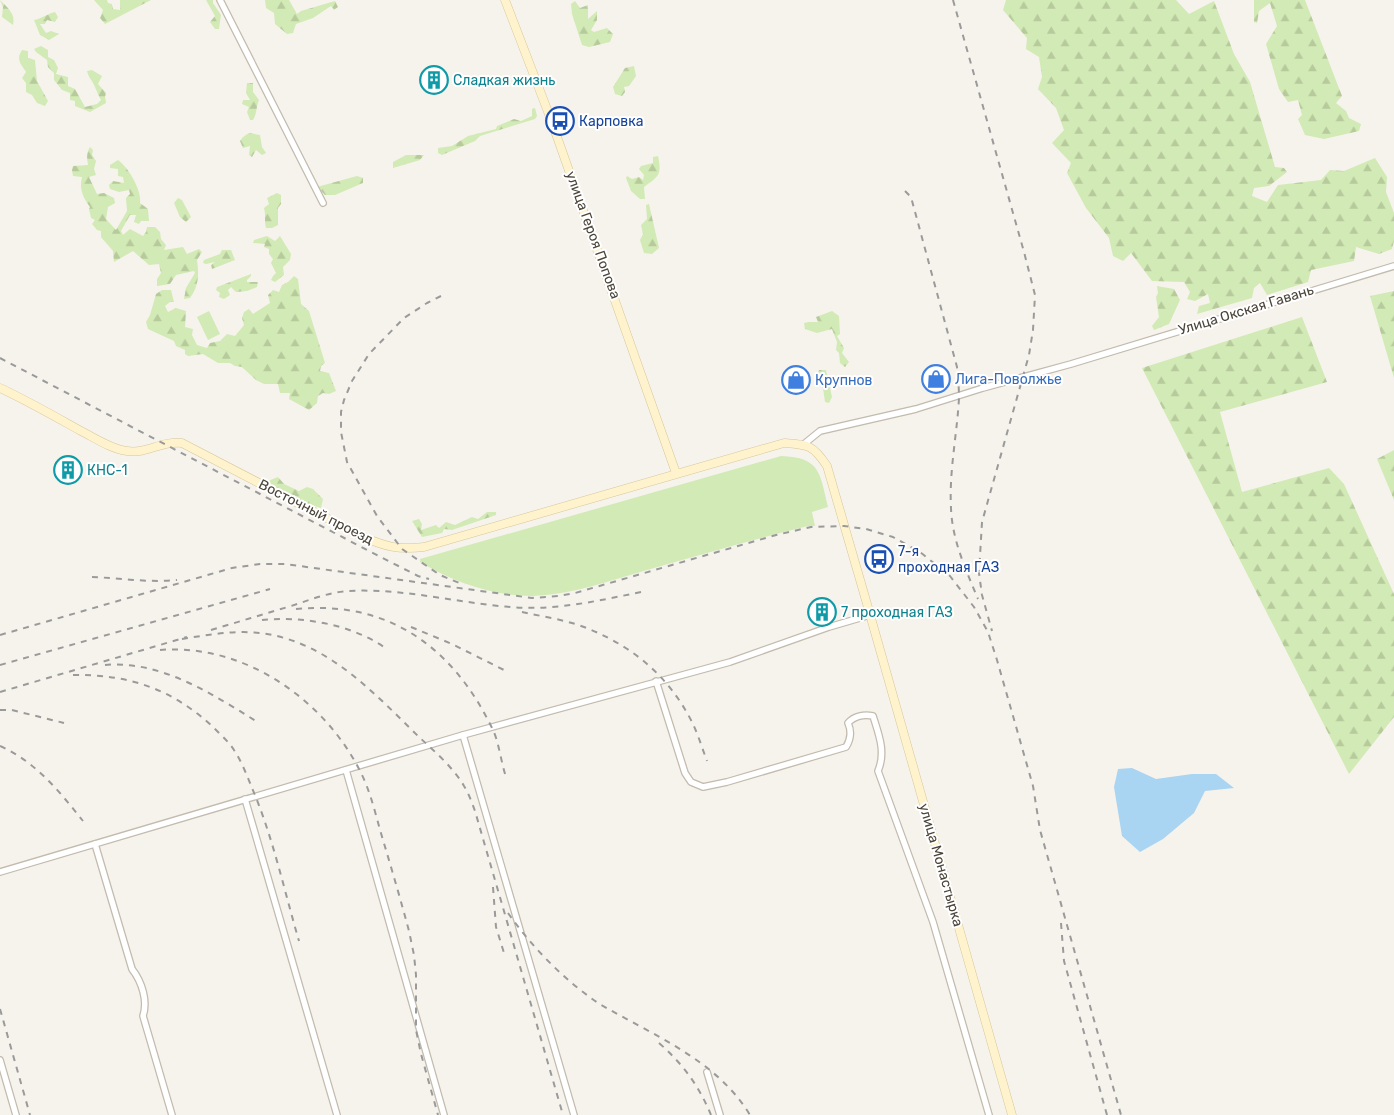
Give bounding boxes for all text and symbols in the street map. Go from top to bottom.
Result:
building icon: Сладкая жизнь [419,65,449,95]
place label: Сладкая жизнь [453,72,555,89]
bus stop icon: Карповка [545,106,575,136]
place label: Карповка [579,113,643,130]
street label: улица Героя Попова [562,169,624,301]
street label: Улица Окская Гавань [1176,281,1316,339]
shop icon: Лига-Поволжье [921,364,951,394]
shop icon: Крупнов [781,365,811,395]
place label: Лига-Поволжье [955,371,1062,388]
place label: Крупнов [815,372,873,389]
building icon: КНС-1 [53,455,83,485]
place label: КНС-1 [87,462,128,479]
street label: Восточный проезд [256,476,376,548]
place label: 7-я проходная ГАЗ [898,543,999,576]
bus stop icon: 7-я проходная ГАЗ [864,544,894,574]
building icon: 7 проходная ГАЗ [807,597,837,627]
place label: 7 проходная ГАЗ [841,604,953,621]
street label: улица Монастырка [915,801,967,929]

